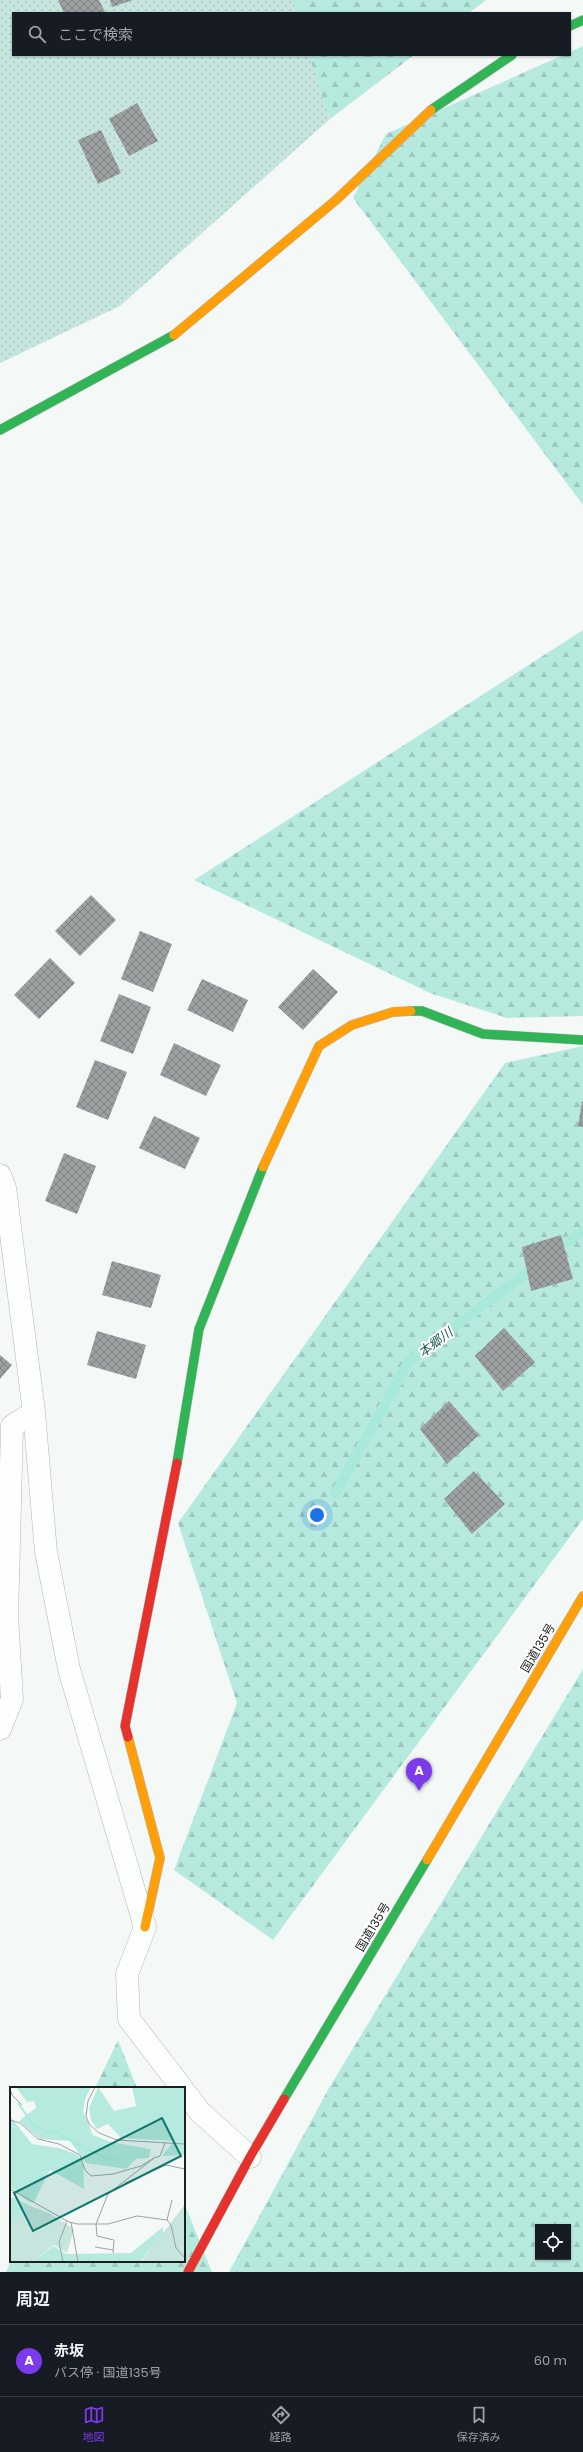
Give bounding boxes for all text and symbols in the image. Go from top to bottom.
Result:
search box [12,12,571,56]
icon: search [26,23,48,45]
text: ここで検索 [58,24,133,45]
water label: 本郷川 [414,1322,458,1362]
your location [307,1505,327,1525]
street label: 国道135号 [516,1620,559,1675]
pin: A [406,1758,432,1791]
street label: 国道135号 [351,1899,394,1954]
inset map [10,2087,185,2262]
map controls [535,2224,571,2260]
button: locate [535,2224,571,2260]
text: 周辺 [16,2287,50,2311]
text: 赤坂 [54,2340,84,2361]
text: A [24,2351,34,2370]
text: 60 m [534,2351,567,2370]
text: バス停 · 国道135号 [54,2363,162,2382]
tab: 地図 [83,2404,105,2446]
tab: 経路 [270,2404,292,2446]
tab: 保存済み [457,2404,501,2446]

